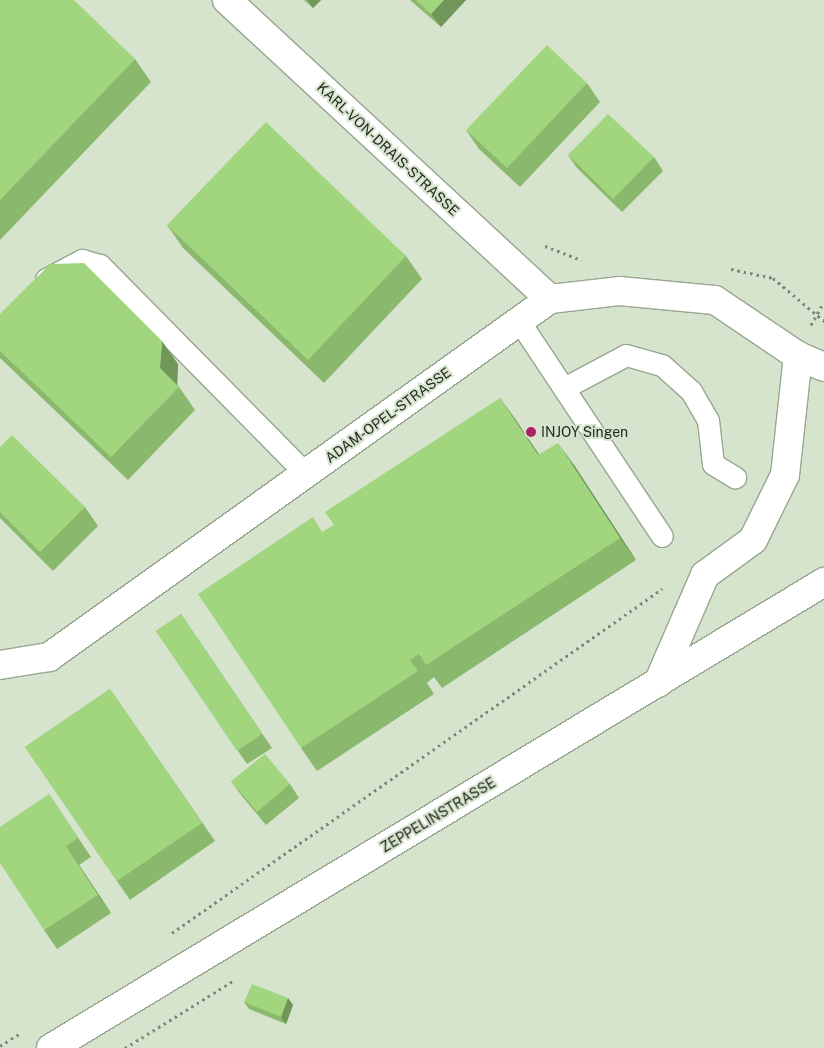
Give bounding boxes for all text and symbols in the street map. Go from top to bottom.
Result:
street label: KARL-VON-DRAIS-STRASSE [314,79,462,219]
street label: ADAM-OPEL-STRASSE [322,364,454,466]
place label: INJOY Singen [541,424,628,440]
marker: INJOY Singen [525,426,537,438]
street label: ZEPPELINSTRASSE [377,774,499,856]

